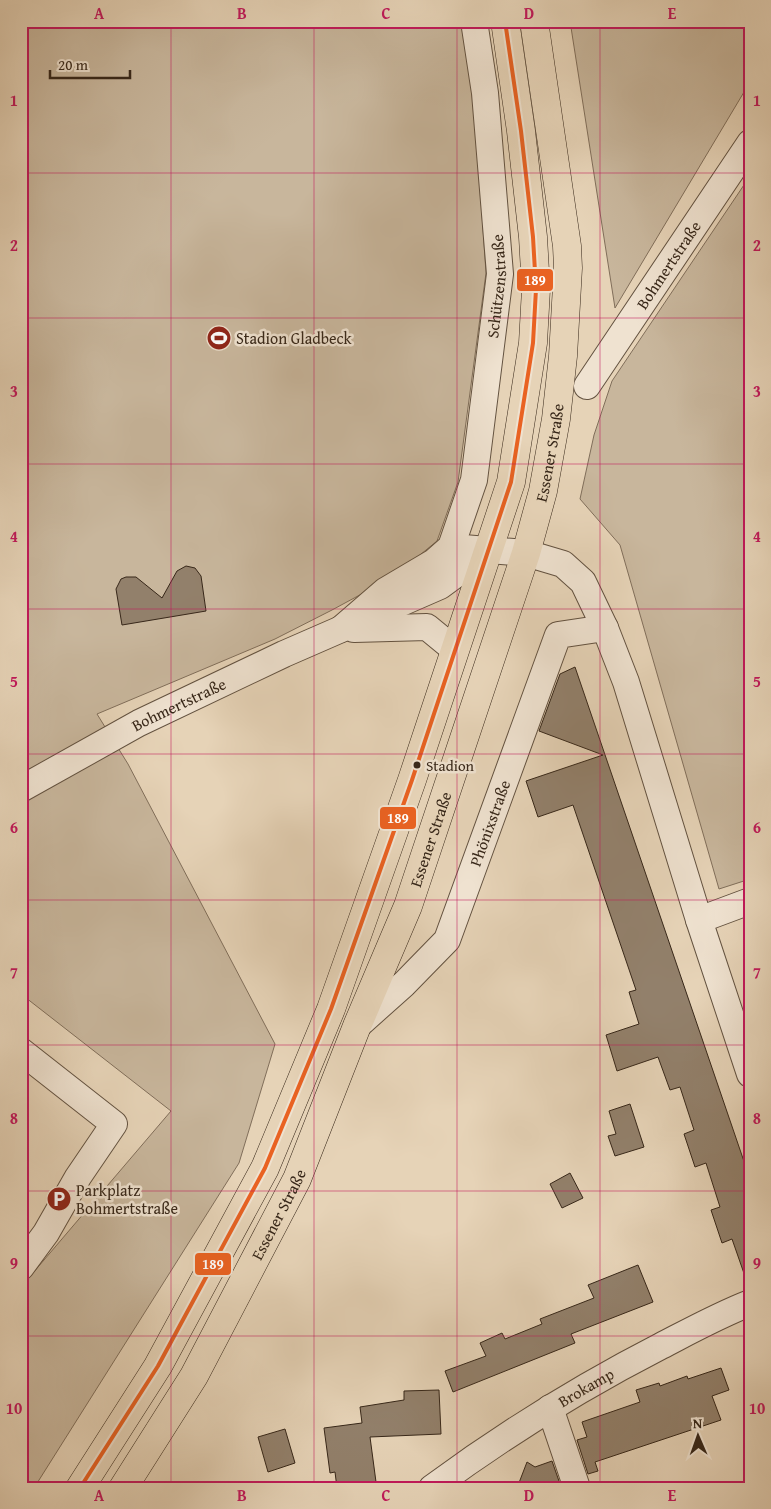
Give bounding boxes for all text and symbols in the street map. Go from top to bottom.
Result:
text: A [94,1,105,25]
text: B [237,1,247,25]
text: C [381,1,391,25]
text: D [524,1,534,25]
text: E [668,1,677,25]
scale bar [50,48,130,80]
text: 20 m [58,54,89,75]
text: 1 [10,88,18,112]
text: 1 [753,88,761,112]
street label: Bohmertstraße [630,216,707,314]
text: 2 [10,233,18,257]
street label: Schützenstraße [480,233,512,339]
text: 2 [753,233,761,257]
line badge: 189 [516,268,554,292]
text: 189 [524,270,546,290]
sports icon: Stadion Gladbeck [206,325,232,351]
place label: Stadion Gladbeck [236,326,352,350]
text: 3 [10,379,18,403]
text: 3 [753,379,761,403]
street label: Essener Straße [529,402,570,505]
text: 4 [10,524,18,548]
text: 4 [753,524,761,548]
text: 5 [10,669,18,693]
text: 5 [753,669,761,693]
street label: Bohmertstraße [127,671,230,737]
place label: Stadion [426,755,475,776]
marker: Stadion [412,760,422,770]
street label: Phönixstraße [463,777,516,870]
street label: Essener Straße [403,788,457,890]
line badge: 189 [379,806,417,830]
text: 189 [387,808,409,828]
text: 6 [10,815,18,839]
text: 6 [753,815,761,839]
text: 7 [10,960,18,984]
text: 7 [753,960,761,984]
text: 8 [10,1106,18,1130]
text: 8 [753,1106,761,1130]
street label: Essener Straße [245,1166,312,1264]
place label: Parkplatz Bohmertstraße [76,1178,178,1220]
parking icon: Parkplatz Bohmertstraße [46,1186,72,1212]
text: 9 [10,1251,18,1275]
text: 9 [753,1251,761,1275]
line badge: 189 [194,1252,232,1276]
text: 189 [202,1254,224,1274]
street label: Brokamp [553,1361,618,1413]
text: 10 [6,1396,22,1420]
text: 10 [749,1396,765,1420]
north arrow [674,1412,724,1462]
text: N [693,1413,703,1433]
text: A [94,1483,105,1507]
text: B [237,1483,247,1507]
text: C [381,1483,391,1507]
text: D [524,1483,534,1507]
text: E [668,1483,677,1507]

